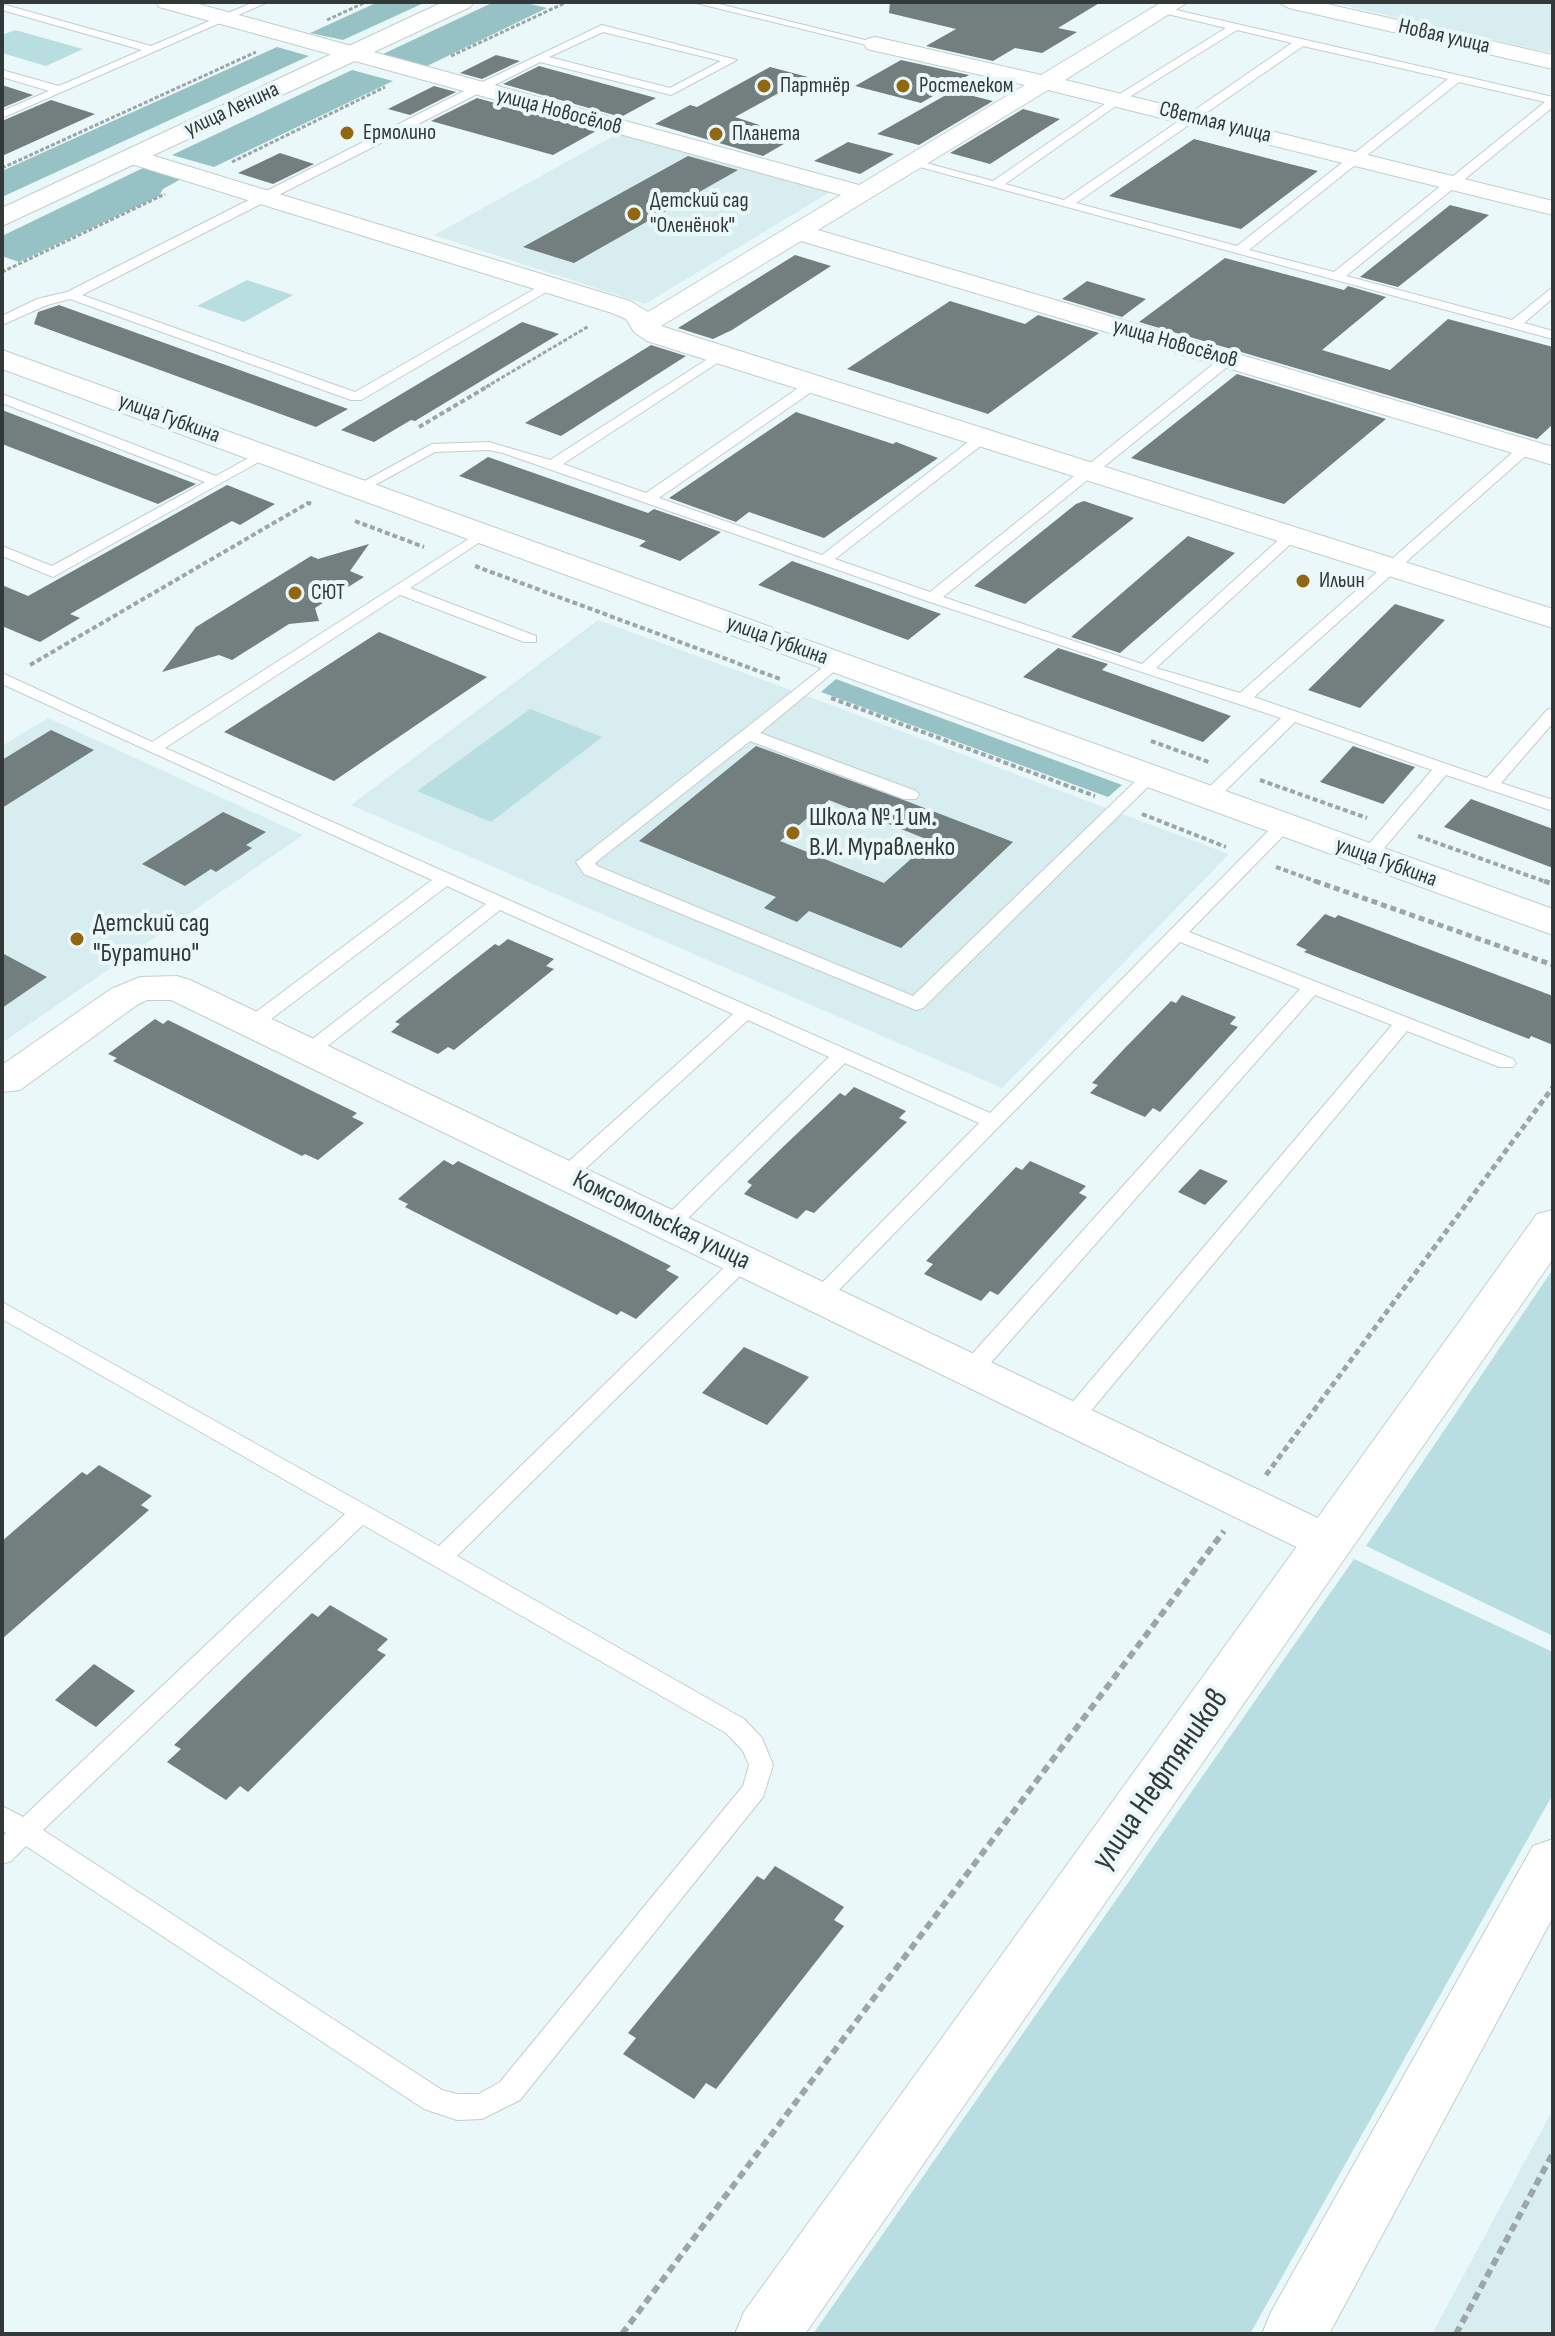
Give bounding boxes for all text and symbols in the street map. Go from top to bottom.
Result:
street label: Новая улица [1396,14,1492,60]
place label: Партнёр [780,73,850,99]
place label: Ростелеком [919,73,1014,99]
street label: улица Ленина [181,77,283,143]
marker: Партнёр [755,77,773,95]
marker: Ростелеком [894,77,912,95]
street label: улица Новосёлов [493,83,625,141]
street label: Светлая улица [1156,96,1274,150]
place label: Ермолино [363,120,436,146]
place label: Планета [732,121,800,147]
marker: Ермолино [338,124,356,142]
marker: Планета [707,125,725,143]
place label: Детский сад "Оленёнок" [650,188,749,240]
marker: Детский сад "Оленёнок" [625,205,643,223]
street label: улица Новосёлов [1110,314,1240,374]
street label: улица Губкина [115,388,223,450]
place label: Ильин [1319,568,1365,594]
marker: Ильин [1294,572,1312,590]
place label: СЮТ [311,580,345,606]
marker: СЮТ [286,584,304,602]
street label: улица Губкина [723,610,831,672]
place label: Школа № 1 им. В.И. Муравленко [809,802,955,864]
marker: Школа № 1 им. В.И. Муравленко [784,824,802,842]
street label: улица Губкина [1332,832,1440,894]
place label: Детский сад "Буратино" [93,908,210,970]
marker: Детский сад "Буратино" [68,930,86,948]
street label: Комсомольская улица [567,1165,755,1277]
street label: улица Нефтяников [1084,1682,1238,1878]

